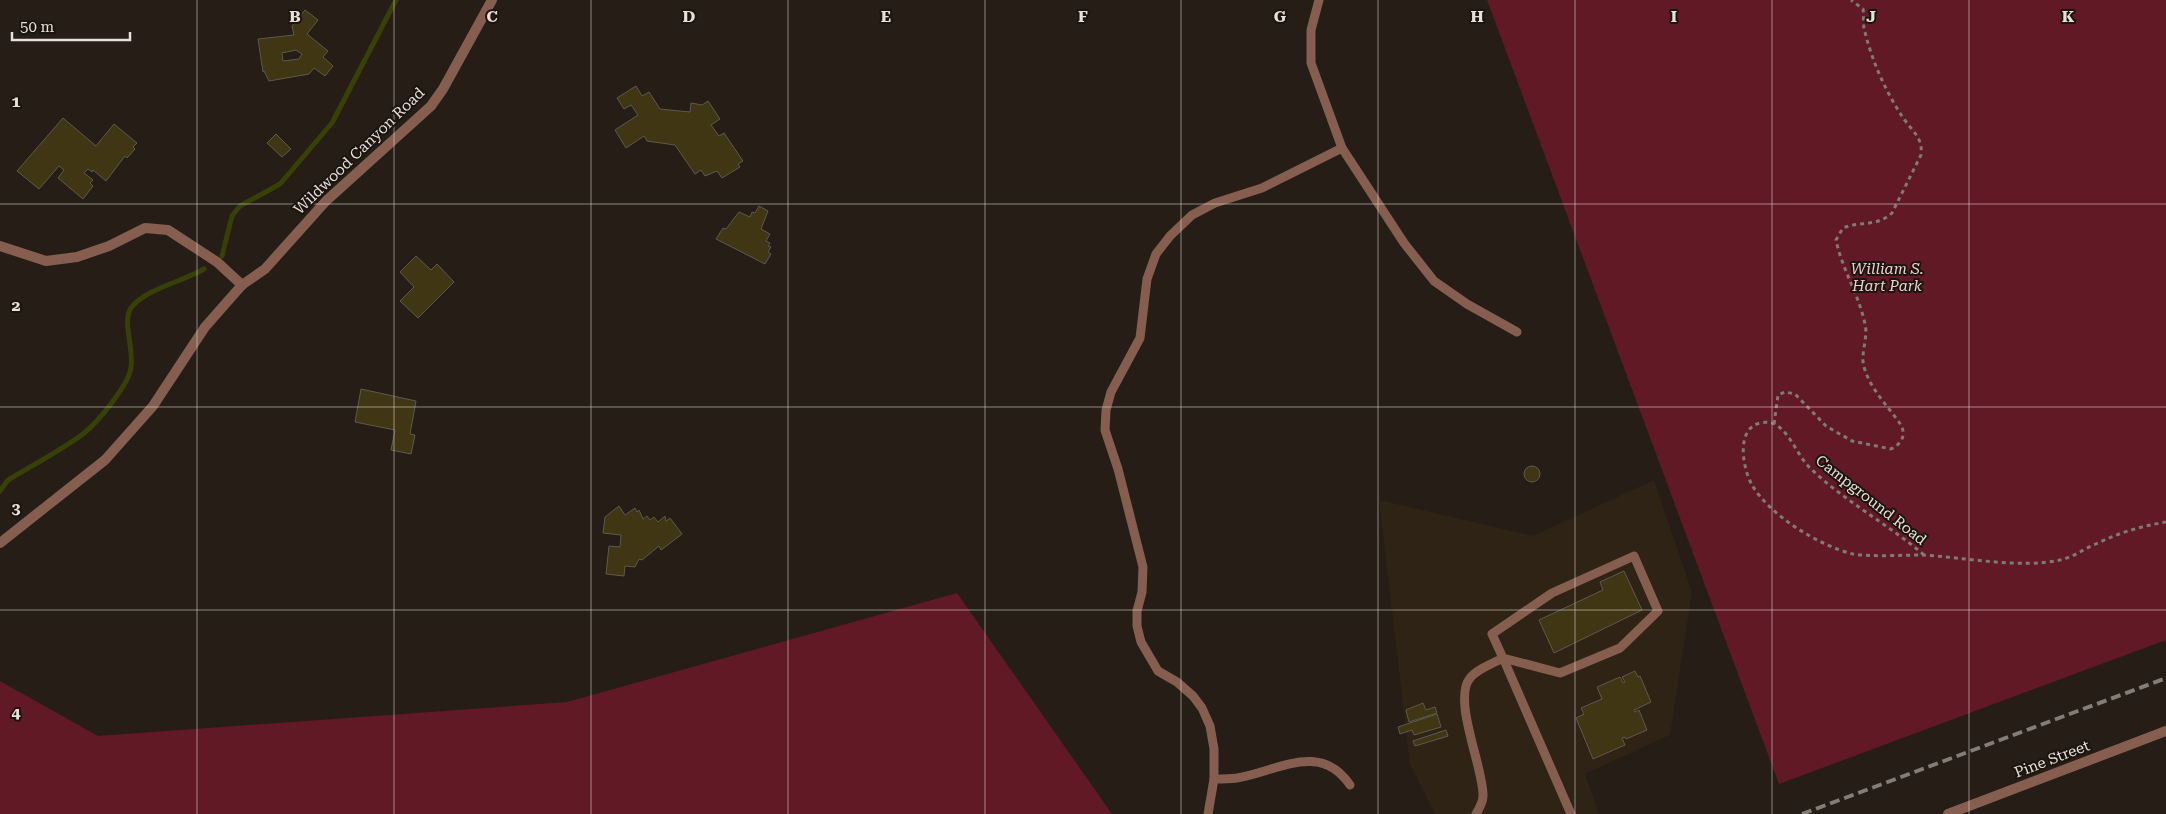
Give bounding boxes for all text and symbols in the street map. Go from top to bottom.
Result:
text: B [289,7,301,26]
text: C [486,7,498,26]
text: D [683,7,696,26]
text: E [881,7,891,26]
text: F [1078,7,1088,26]
text: G [1274,7,1287,26]
text: H [1470,7,1484,26]
text: I [1671,7,1677,26]
text: J [1866,7,1876,26]
text: K [2062,7,2075,26]
scale bar [12,10,130,42]
text: 50 m [20,18,55,36]
street label: Wildwood Canyon Road [290,84,428,218]
text: 1 [12,92,21,111]
park label: William S. Hart Park [1851,260,1923,295]
text: 2 [12,296,21,315]
street label: Campground Road [1812,451,1930,549]
text: 3 [12,499,21,518]
text: 4 [12,703,21,722]
street label: Pine Street [2012,736,2093,782]

